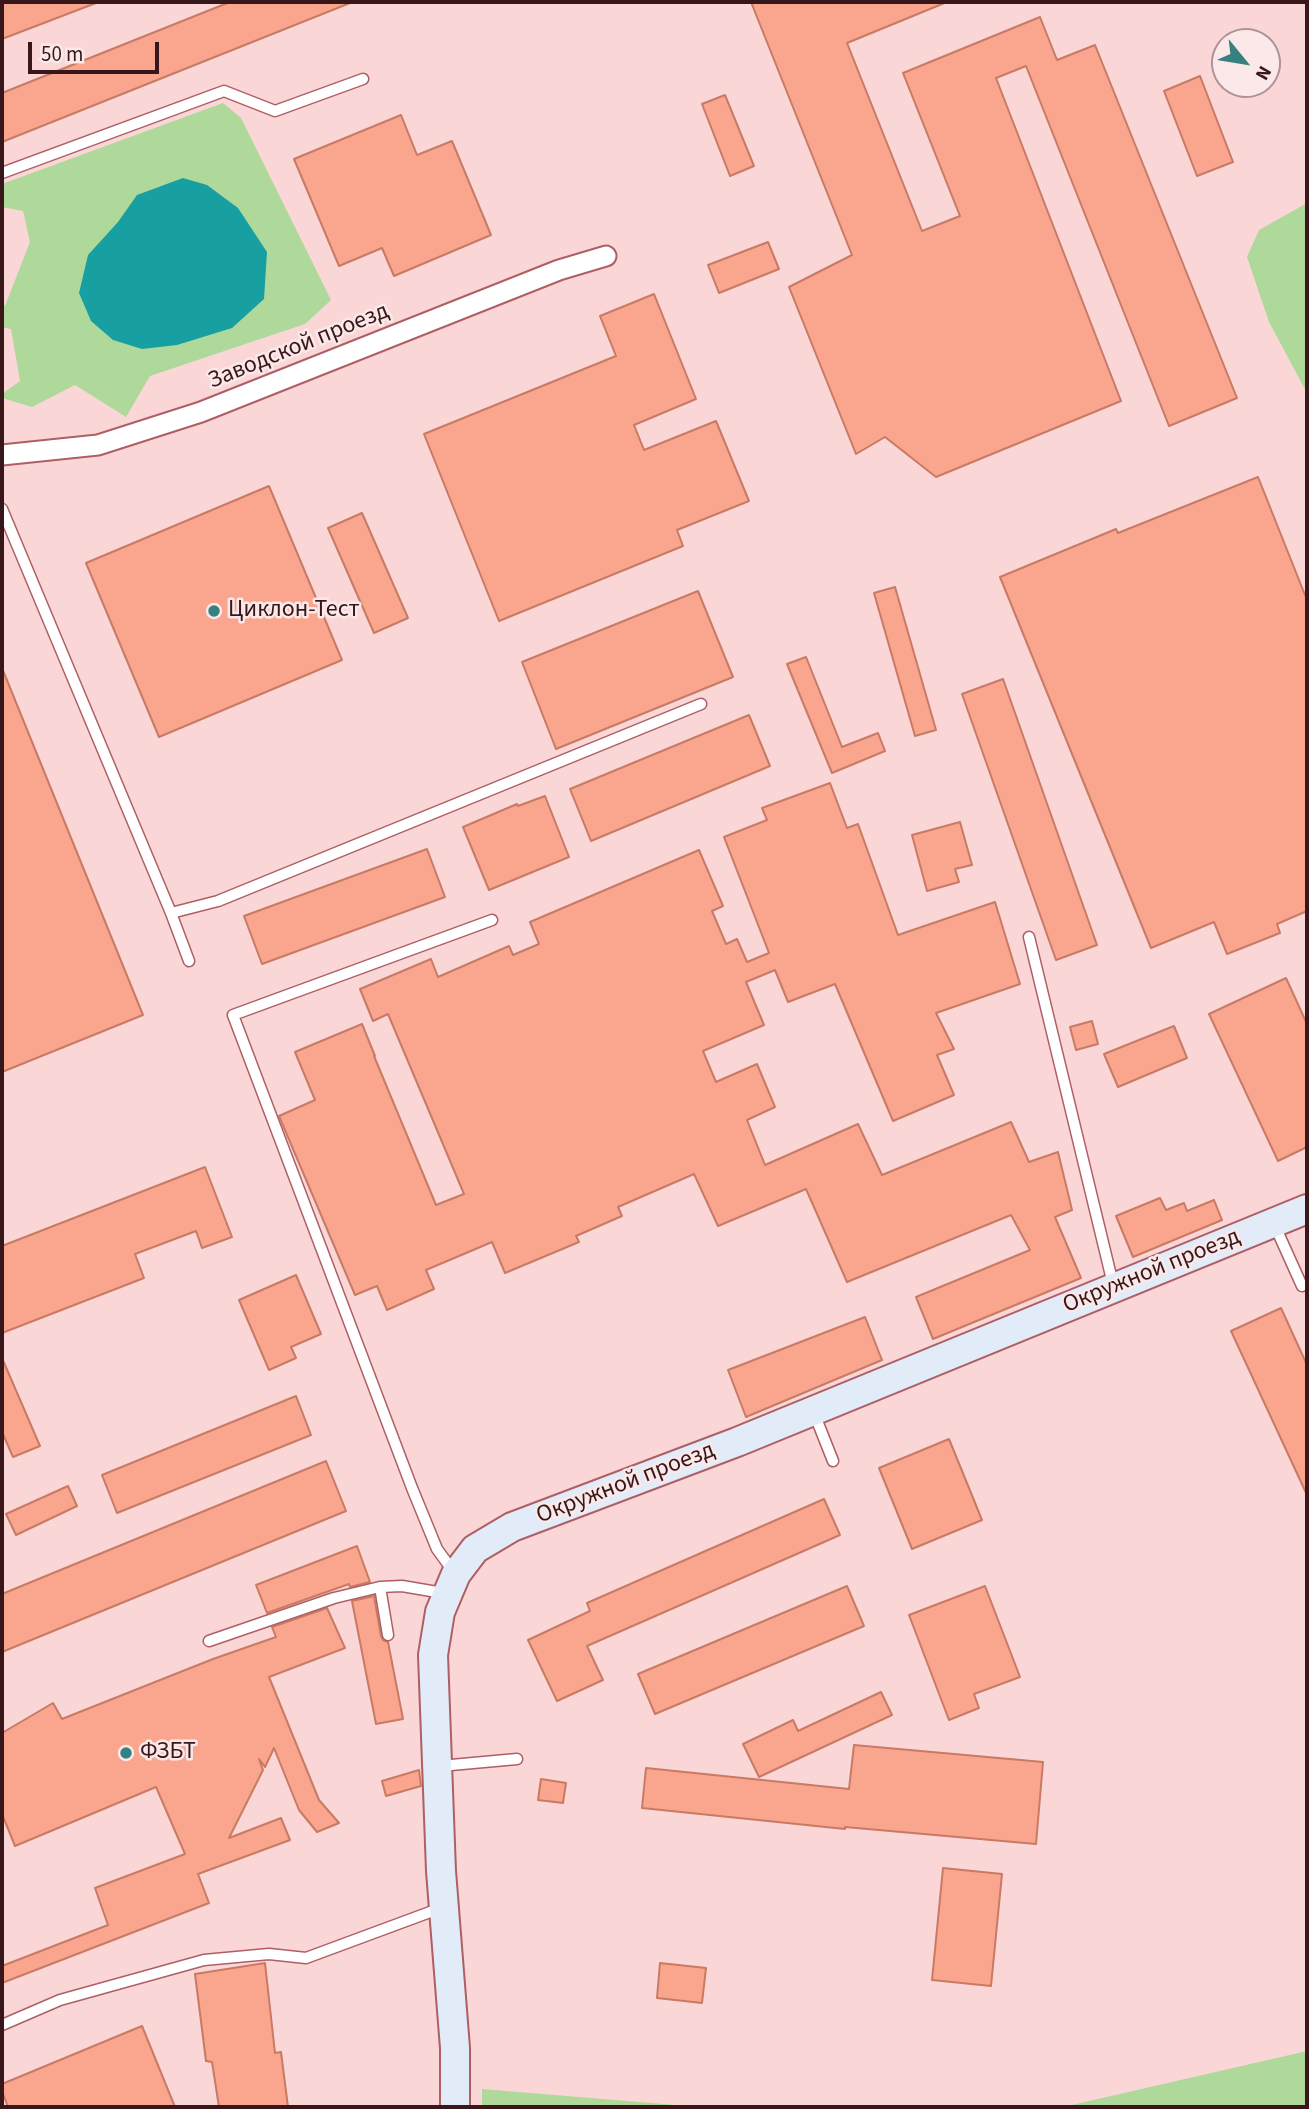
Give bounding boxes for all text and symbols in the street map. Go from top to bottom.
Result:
scale bar [32,28,163,72]
north arrow [1211,28,1281,98]
text: 50 m [41,39,83,69]
text: N [1248,61,1278,85]
street label: Заводской проезд [204,298,394,396]
place label: Циклон-Тест [228,597,360,625]
marker: Циклон-Тест [206,603,222,619]
street label: Окружной проезд [1059,1223,1245,1321]
street label: Окружной проезд [533,1437,719,1531]
place label: ФЗБТ [140,1739,196,1767]
marker: ФЗБТ [118,1745,134,1761]

